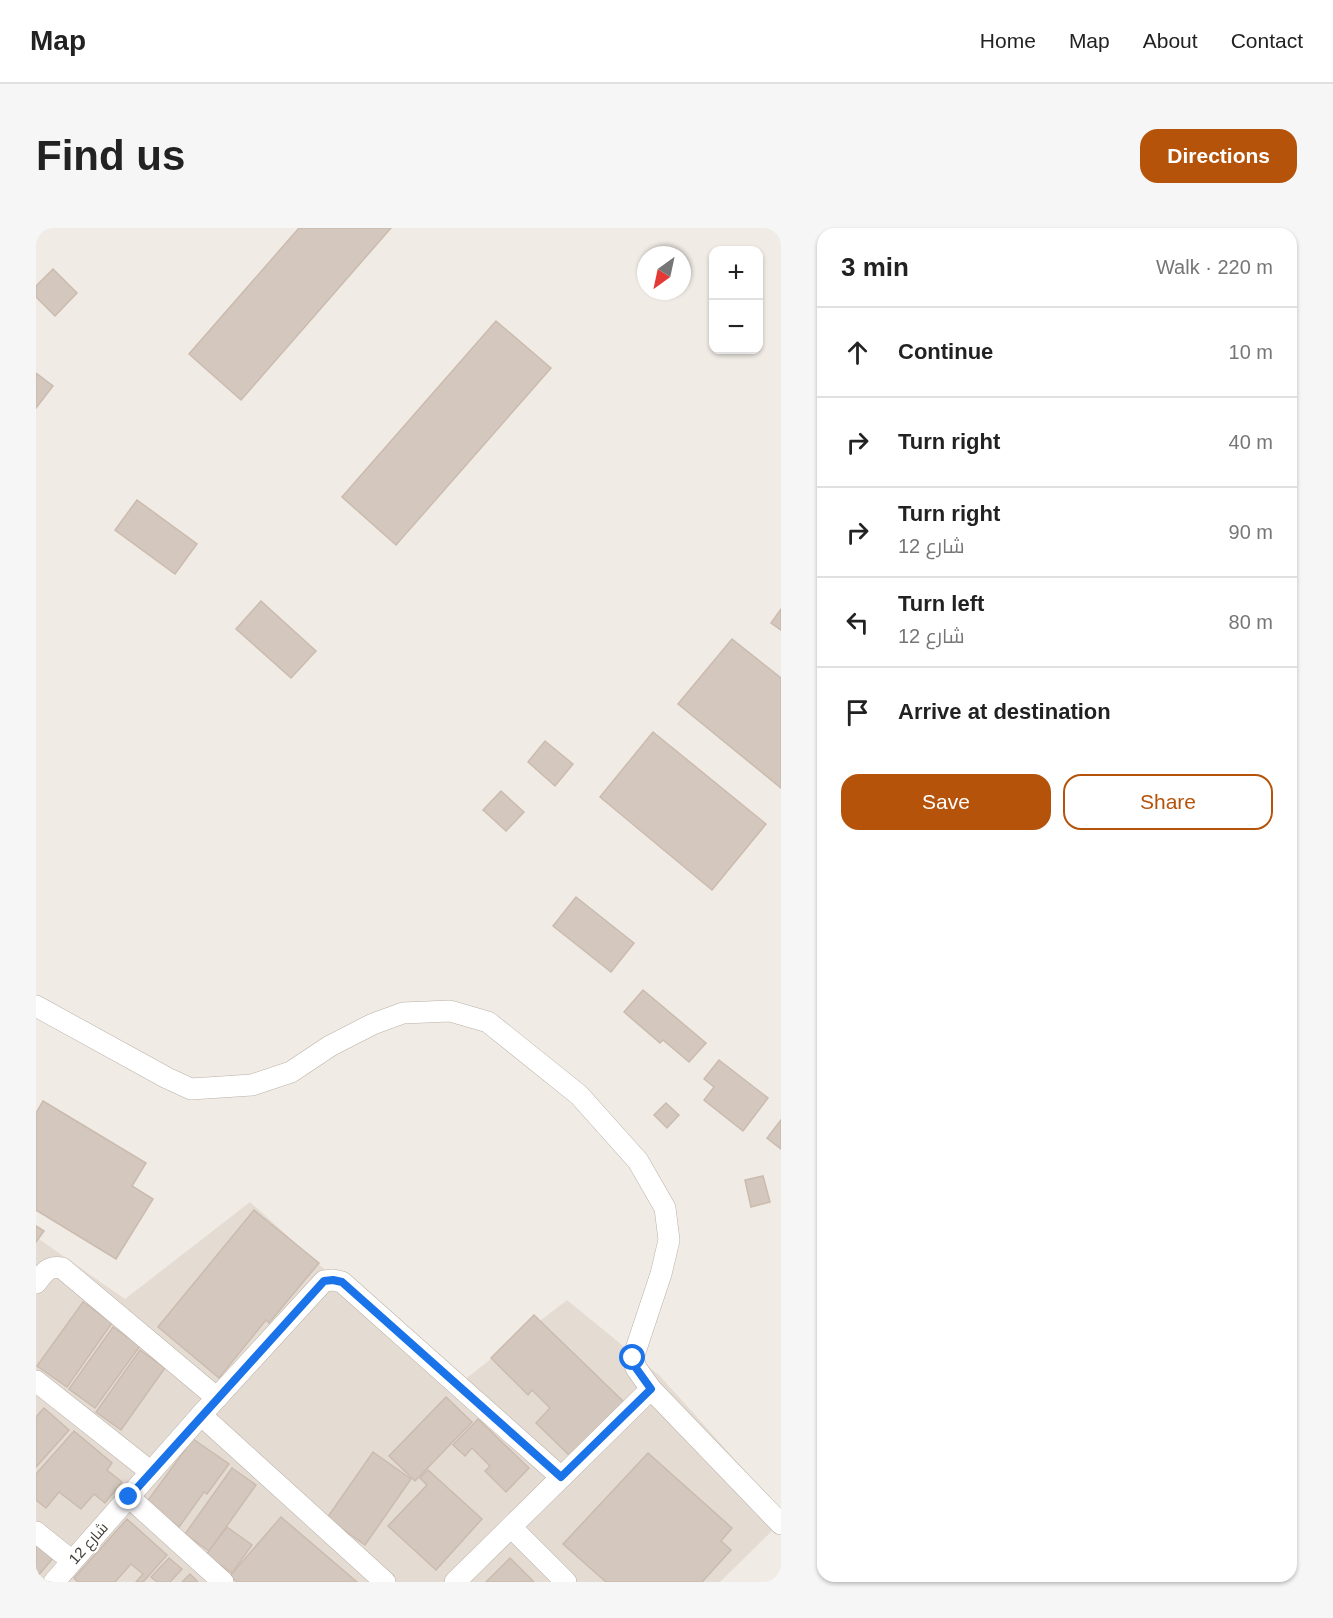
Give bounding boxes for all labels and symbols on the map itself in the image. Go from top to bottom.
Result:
north arrow [637,246,691,300]
route start [619,1344,645,1370]
route end [115,1483,141,1509]
street label: شارع 12 [65,1519,113,1569]

